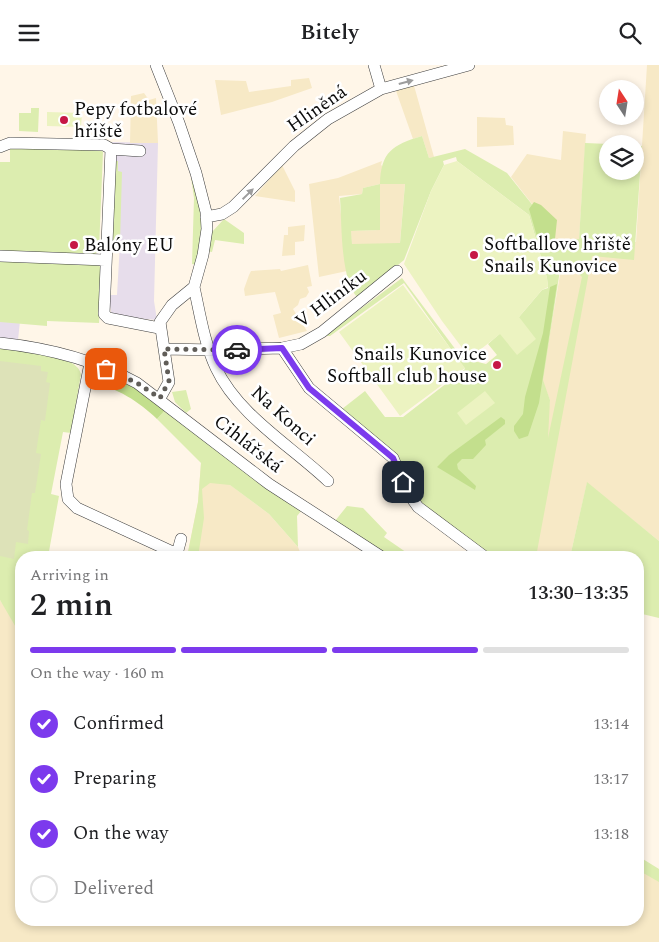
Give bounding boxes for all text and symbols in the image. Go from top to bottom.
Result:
text: Bitely [300,16,359,49]
icon: menu [15,19,43,47]
icon: search [616,19,644,47]
street label: Hliněná [281,77,354,140]
one-way arrow [399,77,414,85]
north arrow [599,80,644,125]
map controls [599,80,644,180]
place label: Pepy fotbalové hřiště [74,95,197,146]
marker: Pepy fotbalové hřiště [58,114,70,126]
button: layers [599,135,644,180]
one-way arrow [241,188,253,200]
place label: Softballove hřiště Snails Kunovice [484,230,631,281]
place label: Balóny EU [84,231,174,260]
marker: Balóny EU [68,239,80,251]
marker: Softballove hřiště Snails Kunovice [468,249,480,261]
street label: V Hliníku [289,262,373,336]
courier [212,325,262,375]
icon: car [223,336,251,364]
place label: Snails Kunovice Softball club house [327,340,487,391]
pin [85,348,127,390]
icon: bag [92,355,120,383]
marker: Snails Kunovice Softball club house [491,359,503,371]
street label: Na Konci [244,379,322,453]
street label: Cihlářská [207,408,289,481]
pin [382,461,424,503]
icon: home [389,468,417,496]
text: Arriving in [30,563,109,587]
text: 13:30–13:35 [528,579,629,608]
text: 2 min [30,581,113,630]
text: On the way · 160 m [30,661,164,685]
text: Confirmed [73,709,164,738]
icon: check [30,710,58,738]
text: 13:14 [593,712,629,736]
text: Preparing [73,764,157,793]
icon: check [30,765,58,793]
text: 13:17 [593,767,629,791]
text: On the way [73,819,169,848]
icon: check [30,820,58,848]
text: 13:18 [593,822,629,846]
text: Delivered [73,874,154,903]

